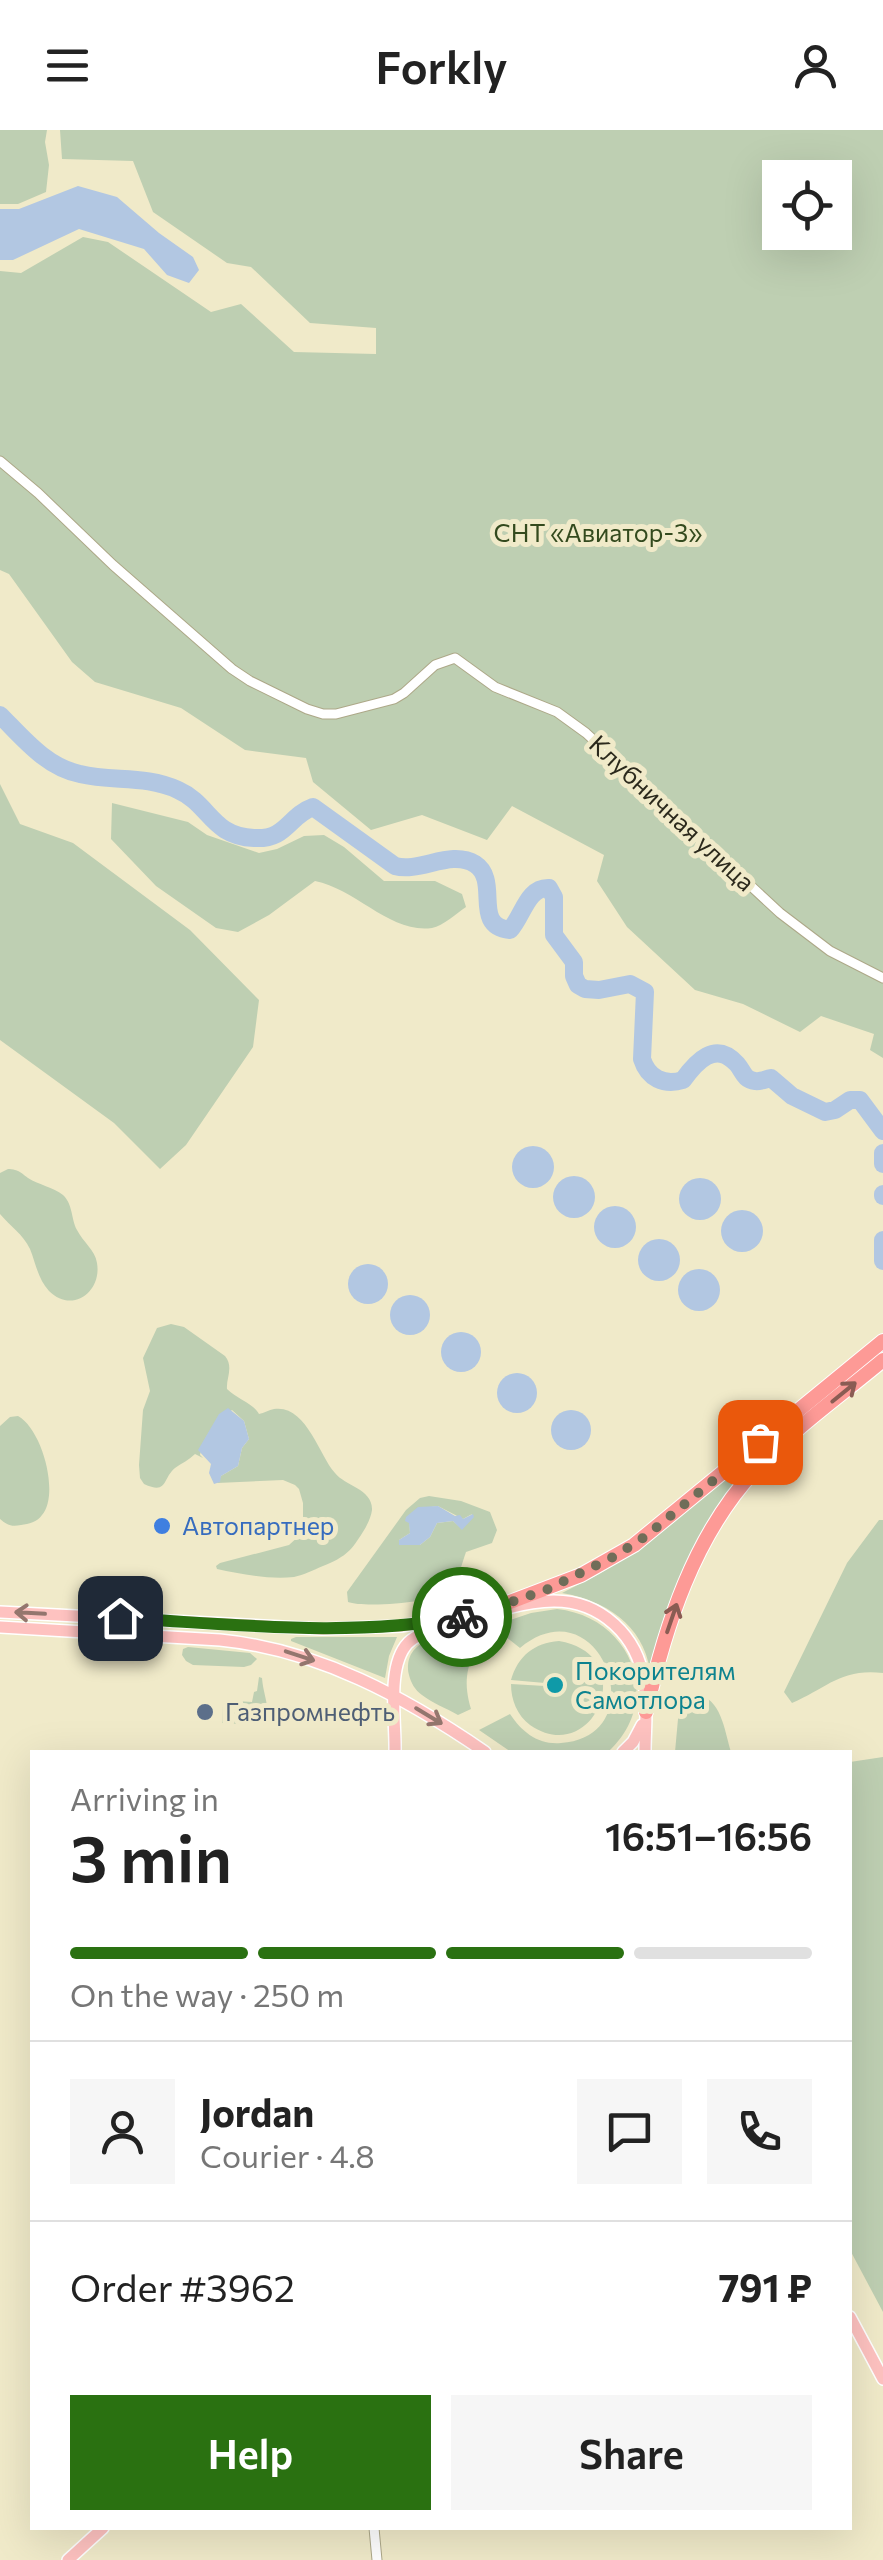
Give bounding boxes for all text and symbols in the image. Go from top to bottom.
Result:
icon: menu [40,38,95,93]
text: Forkly [375,38,508,93]
icon: person [788,38,843,93]
map controls [762,160,852,250]
button: locate [762,160,852,250]
park label: СНТ «Авиатор-3» [494,517,702,547]
street label: Клубничная улица [584,728,761,896]
one-way arrow [831,1381,857,1403]
pin [718,1400,803,1485]
icon: bag [733,1415,788,1470]
place label: Автопартнер [182,1510,334,1540]
marker: Автопартнер [151,1515,173,1537]
courier [412,1567,512,1667]
pin [78,1576,163,1661]
icon: bike [435,1590,490,1645]
icon: home [93,1591,148,1646]
one-way arrow [664,1603,682,1634]
one-way arrow [15,1604,47,1623]
one-way arrow [283,1648,315,1666]
place label: Покорителям Самотлора [575,1655,735,1714]
marker: Покорителям Самотлора [544,1674,566,1696]
place label: Газпромнефть [225,1696,395,1726]
marker: Газпромнефть [194,1701,216,1723]
one-way arrow [414,1706,442,1726]
text: Arriving in [70,1778,219,1818]
text: 16:51–16:56 [605,1812,812,1859]
text: 3 min [70,1816,232,1895]
text: On the way · 250 m [70,1974,344,2014]
button: person [70,2079,175,2184]
button: chat [577,2079,682,2184]
button: phone [707,2079,812,2184]
text: Jordan [200,2088,314,2135]
text: Courier · 4.8 [200,2135,375,2175]
text: Order #3962 [70,2263,295,2310]
text: 791 ₽ [718,2263,812,2310]
button: Help [70,2395,431,2510]
button: Share [451,2395,812,2510]

